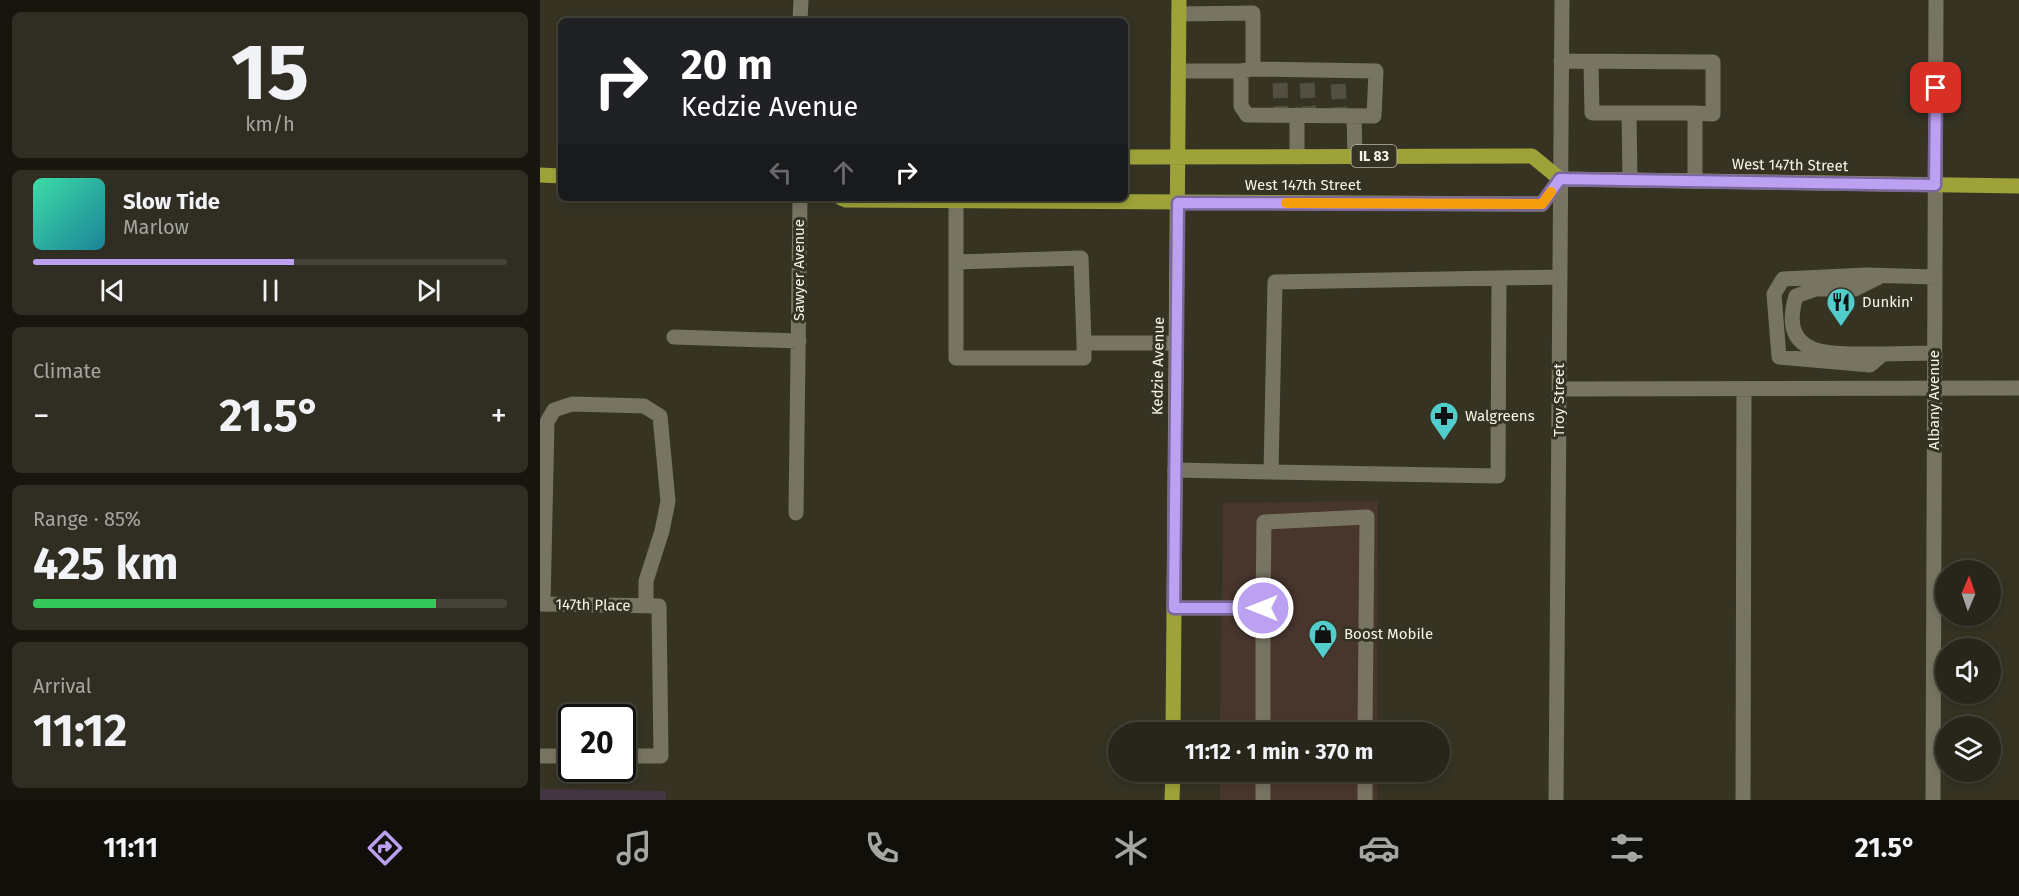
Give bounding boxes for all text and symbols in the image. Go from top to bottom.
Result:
text: 15 [231,26,309,120]
text: 20 m [681,40,773,90]
icon: right [582,42,660,120]
pin [1910,62,1961,113]
icon: arrive [1919,71,1952,104]
text: Kedzie Avenue [681,91,858,123]
text: km/h [245,112,295,136]
road number: IL 83 [1352,145,1396,167]
street label: West 147th Street [1732,155,1849,175]
icon: left [764,156,797,189]
icon: ahead [827,156,860,189]
icon: right [890,156,923,189]
street label: West 147th Street [1245,176,1362,194]
text: Slow Tide [123,188,220,215]
text: Marlow [123,215,189,239]
street label: Sawyer Avenue [790,219,808,321]
icon: previous [96,274,129,307]
icon: pause [254,274,287,307]
icon: next [412,274,445,307]
restaurant icon: Dunkin' [1825,286,1857,328]
place label: Dunkin' [1862,293,1913,311]
street label: Kedzie Avenue [1148,317,1168,415]
street label: Albany Avenue [1925,350,1943,450]
text: Climate [33,359,101,383]
street label: Troy Street [1550,363,1568,437]
text: 21.5° [219,389,321,443]
text: − [33,396,50,436]
text: + [491,396,507,436]
pharmacy icon: Walgreens [1428,400,1460,442]
place label: Walgreens [1465,407,1535,425]
text: Range · 85% [33,507,141,531]
text: 425 km [33,537,178,591]
north arrow [1935,560,2001,626]
map controls [1935,560,2001,782]
position arrow [1231,576,1295,640]
street label: 147th Place [555,595,631,615]
shop icon: Boost Mobile [1307,618,1339,660]
place label: Boost Mobile [1344,625,1433,643]
button: sound [1935,638,2001,704]
text: Arrival [33,674,92,698]
text: 11:12 [33,704,127,758]
speed limit sign: 20 [558,704,636,782]
button: layers [1935,716,2001,782]
text: 11:12 · 1 min · 370 m [1185,738,1373,765]
icon: directions [364,827,406,869]
icon: music [613,827,655,869]
icon: phone [861,827,903,869]
icon: climate [1110,827,1152,869]
icon: car [1358,827,1400,869]
icon: filters [1606,827,1648,869]
text: 11:11 [103,832,158,864]
text: 21.5° [1855,832,1916,864]

